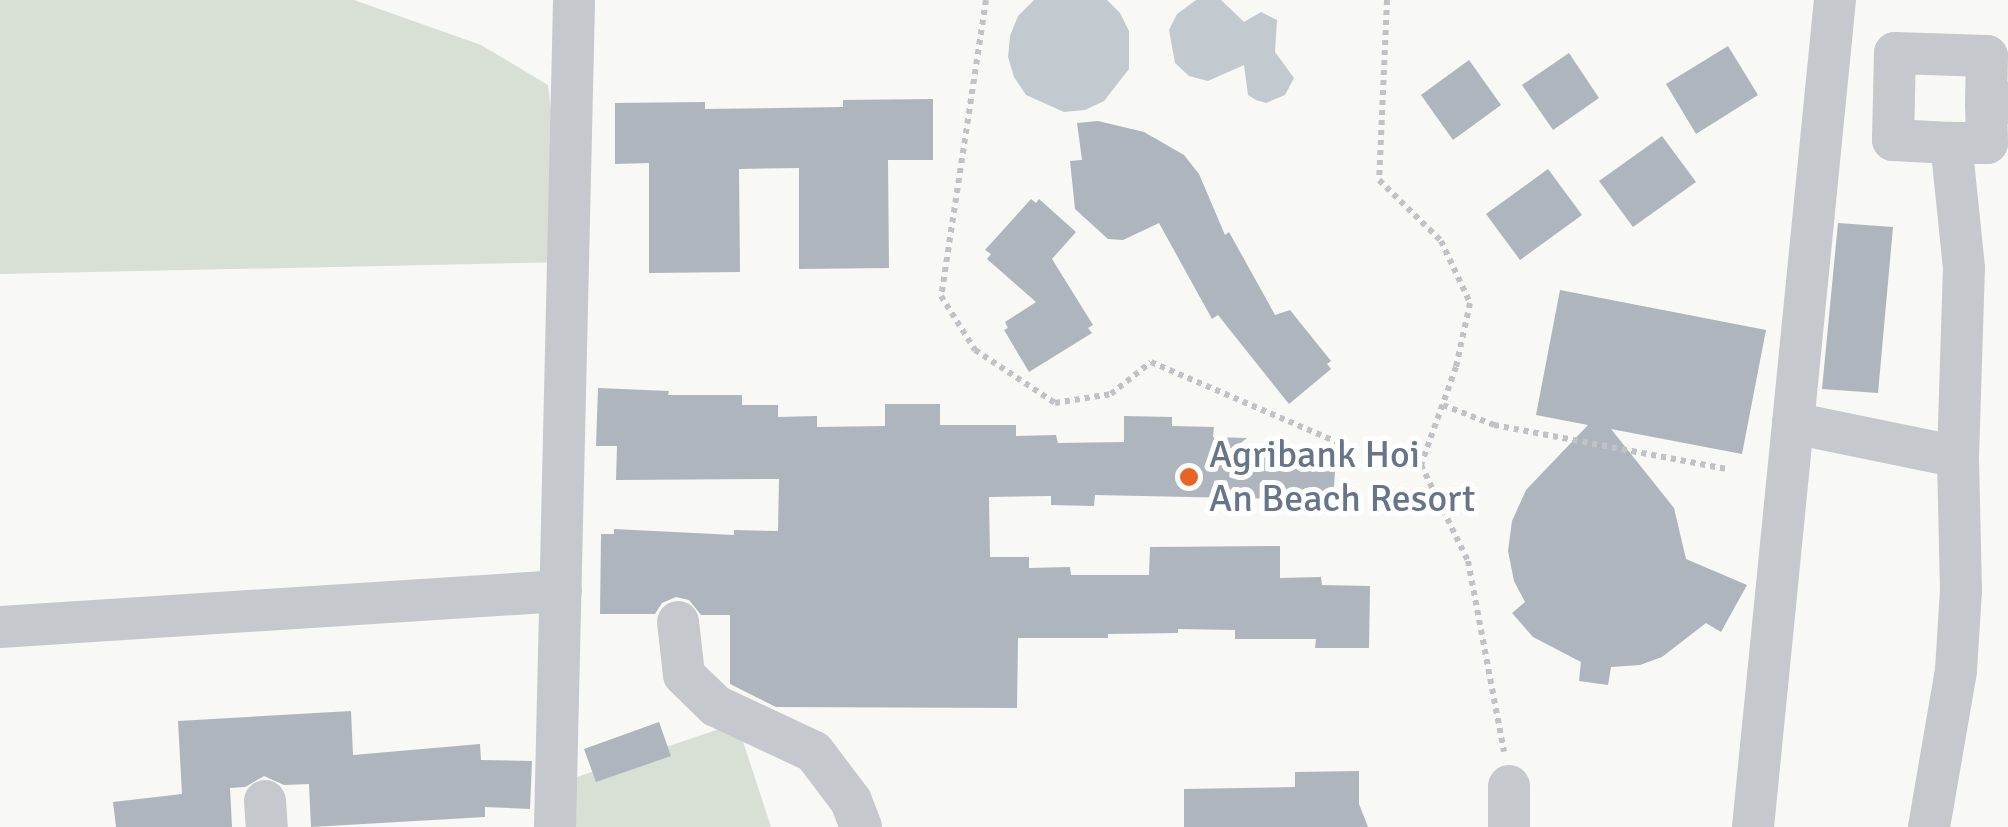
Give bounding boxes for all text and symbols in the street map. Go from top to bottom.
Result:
place label: Agribank Hoi An Beach Resort [1209,432,1475,522]
marker: Agribank Hoi An Beach Resort [1178,466,1200,488]

